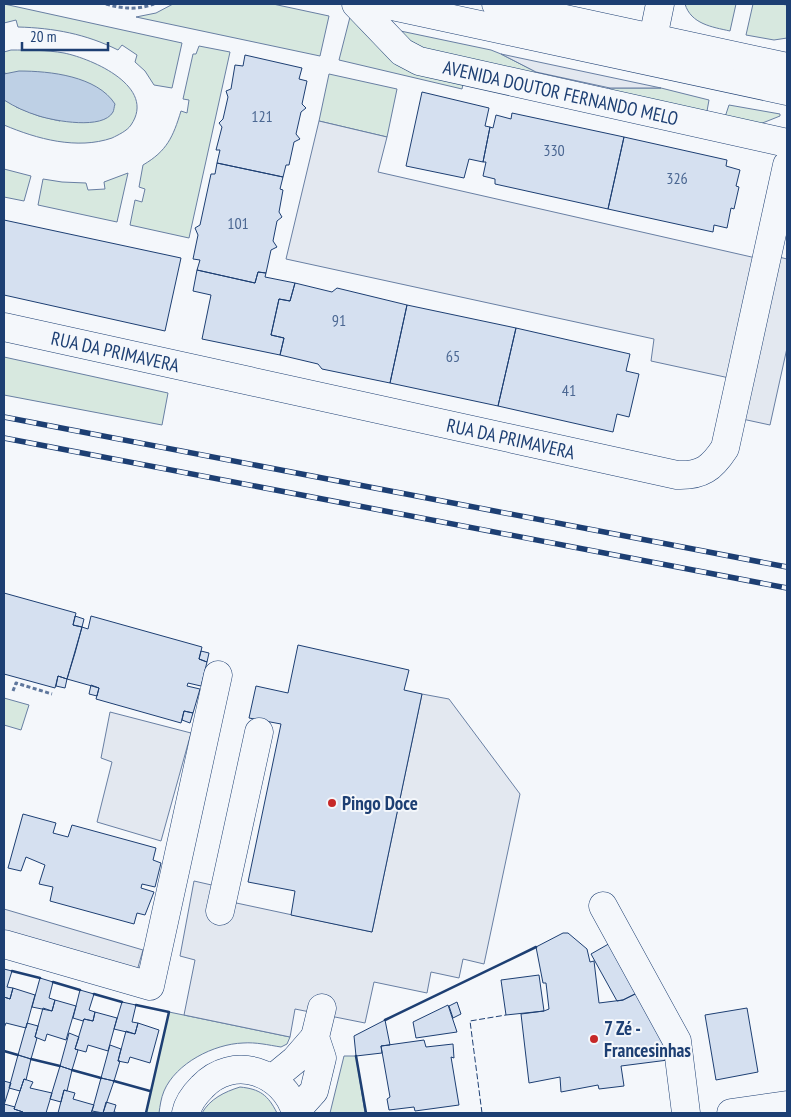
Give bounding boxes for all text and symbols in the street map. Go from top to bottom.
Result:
scale bar [22,20,109,52]
text: 20 m [30,27,56,46]
street label: AVENIDA DOUTOR FERNANDO MELO [441,55,681,130]
house number: 121 [251,106,273,126]
house number: 330 [543,140,565,160]
house number: 326 [666,168,688,188]
house number: 101 [227,213,249,233]
house number: 91 [332,310,346,330]
street label: RUA DA PRIMAVERA [49,326,182,377]
house number: 65 [446,346,460,366]
house number: 41 [562,380,576,400]
street label: RUA DA PRIMAVERA [445,413,577,464]
place label: Pingo Doce [342,791,418,815]
marker: Pingo Doce [326,797,338,809]
place label: 7 Zé - Francesinhas [604,1016,691,1062]
marker: 7 Zé - Francesinhas [588,1033,600,1045]

